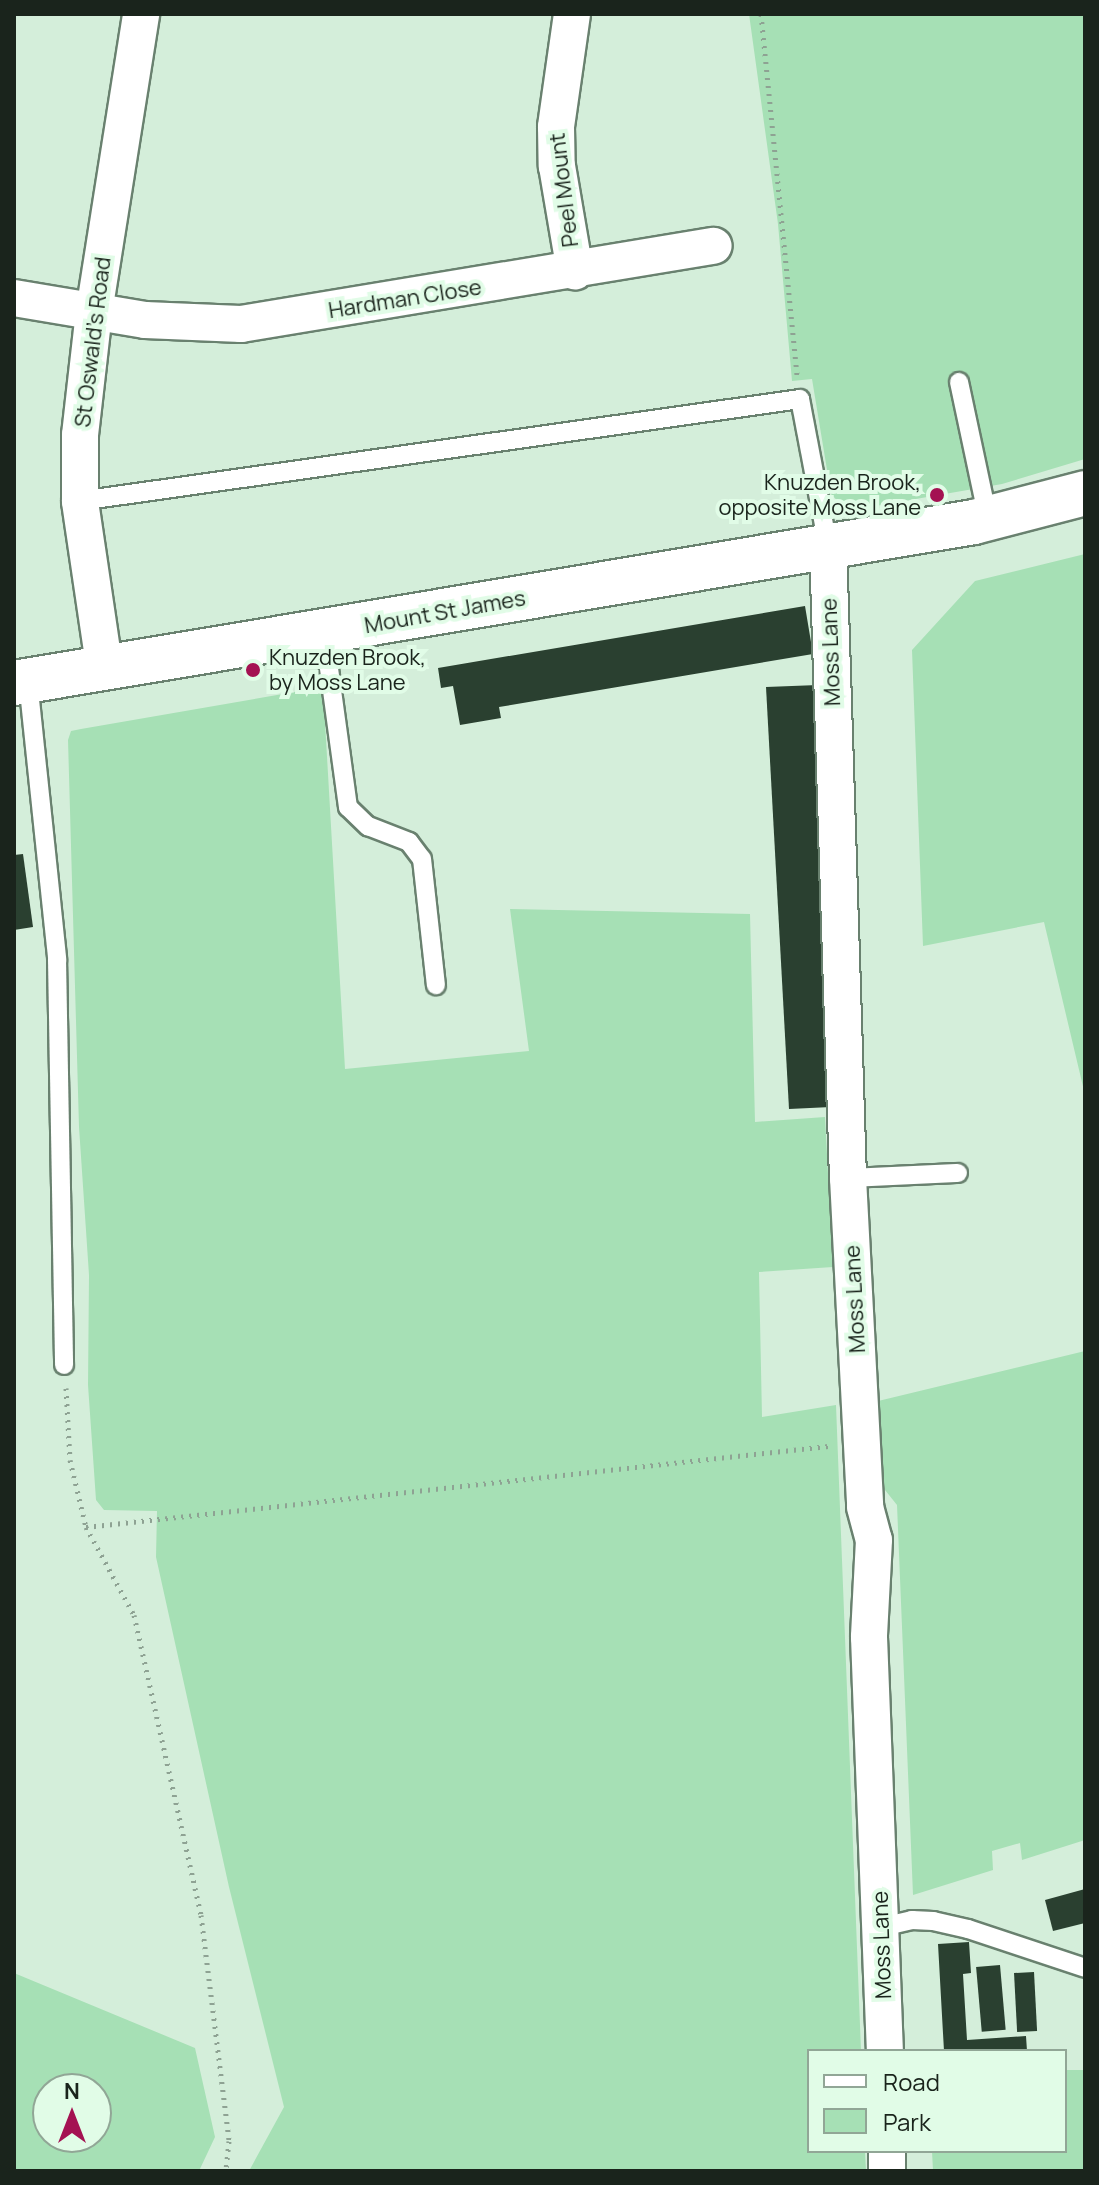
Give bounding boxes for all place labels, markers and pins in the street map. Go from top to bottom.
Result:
place label: Knuzden Brook, opposite Moss Lane [719,469,921,520]
marker: Knuzden Brook, opposite Moss Lane [928,486,946,504]
place label: Knuzden Brook, by Moss Lane [269,644,426,696]
marker: Knuzden Brook, by Moss Lane [244,661,262,679]

